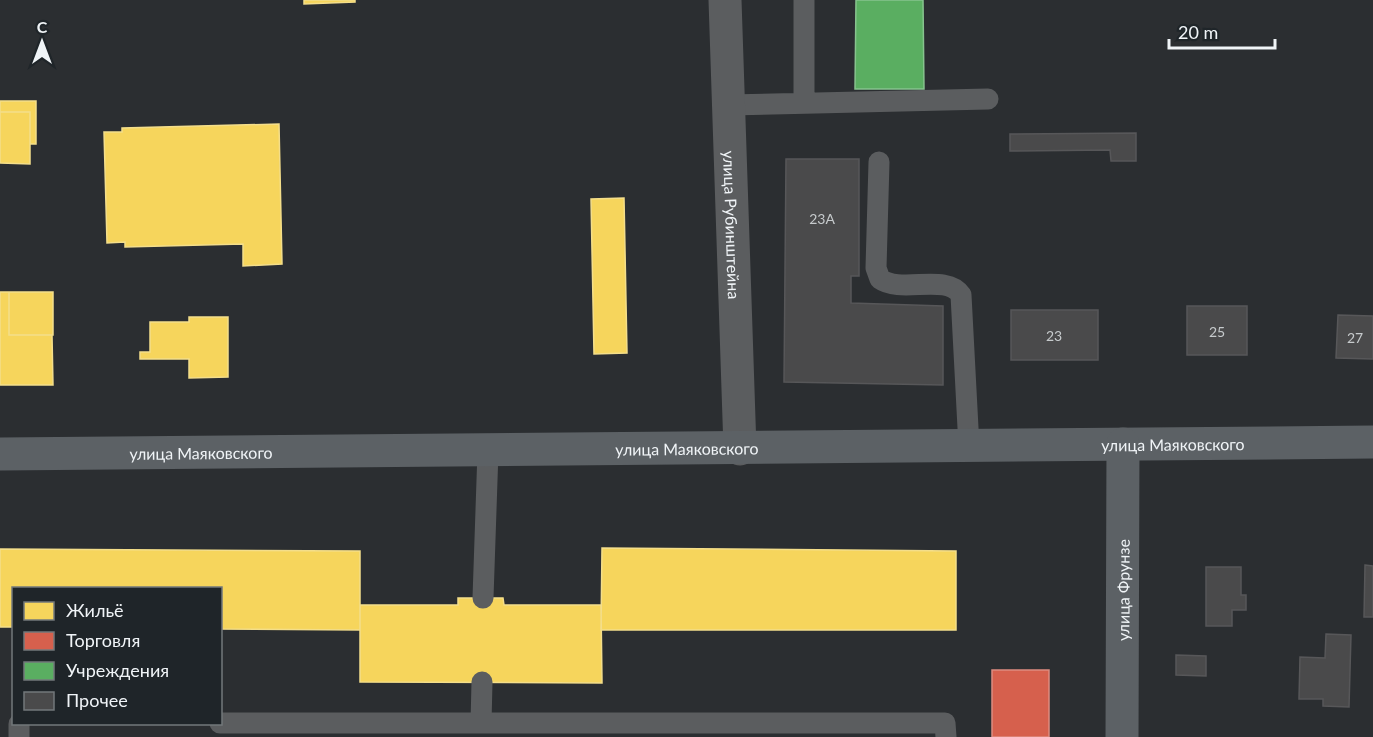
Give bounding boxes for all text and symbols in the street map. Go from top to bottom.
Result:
north arrow [12,12,72,72]
scale bar [1169,12,1276,50]
text: С [37,17,48,36]
text: 20 m [1178,21,1218,43]
street label: улица Рубинштейна [721,150,744,300]
house number: 23А [809,210,835,227]
house number: 25 [1209,323,1225,340]
house number: 23 [1046,327,1062,344]
house number: 27 [1347,329,1363,346]
street label: улица Маяковского [1101,434,1245,454]
street label: улица Маяковского [615,438,759,458]
street label: улица Маяковского [129,442,273,462]
street label: улица Фрунзе [1113,539,1132,641]
legend [12,587,222,725]
text: Жильё [66,599,124,621]
text: Торговля [66,629,140,651]
text: Учреждения [66,659,169,681]
text: Прочее [66,689,128,711]

